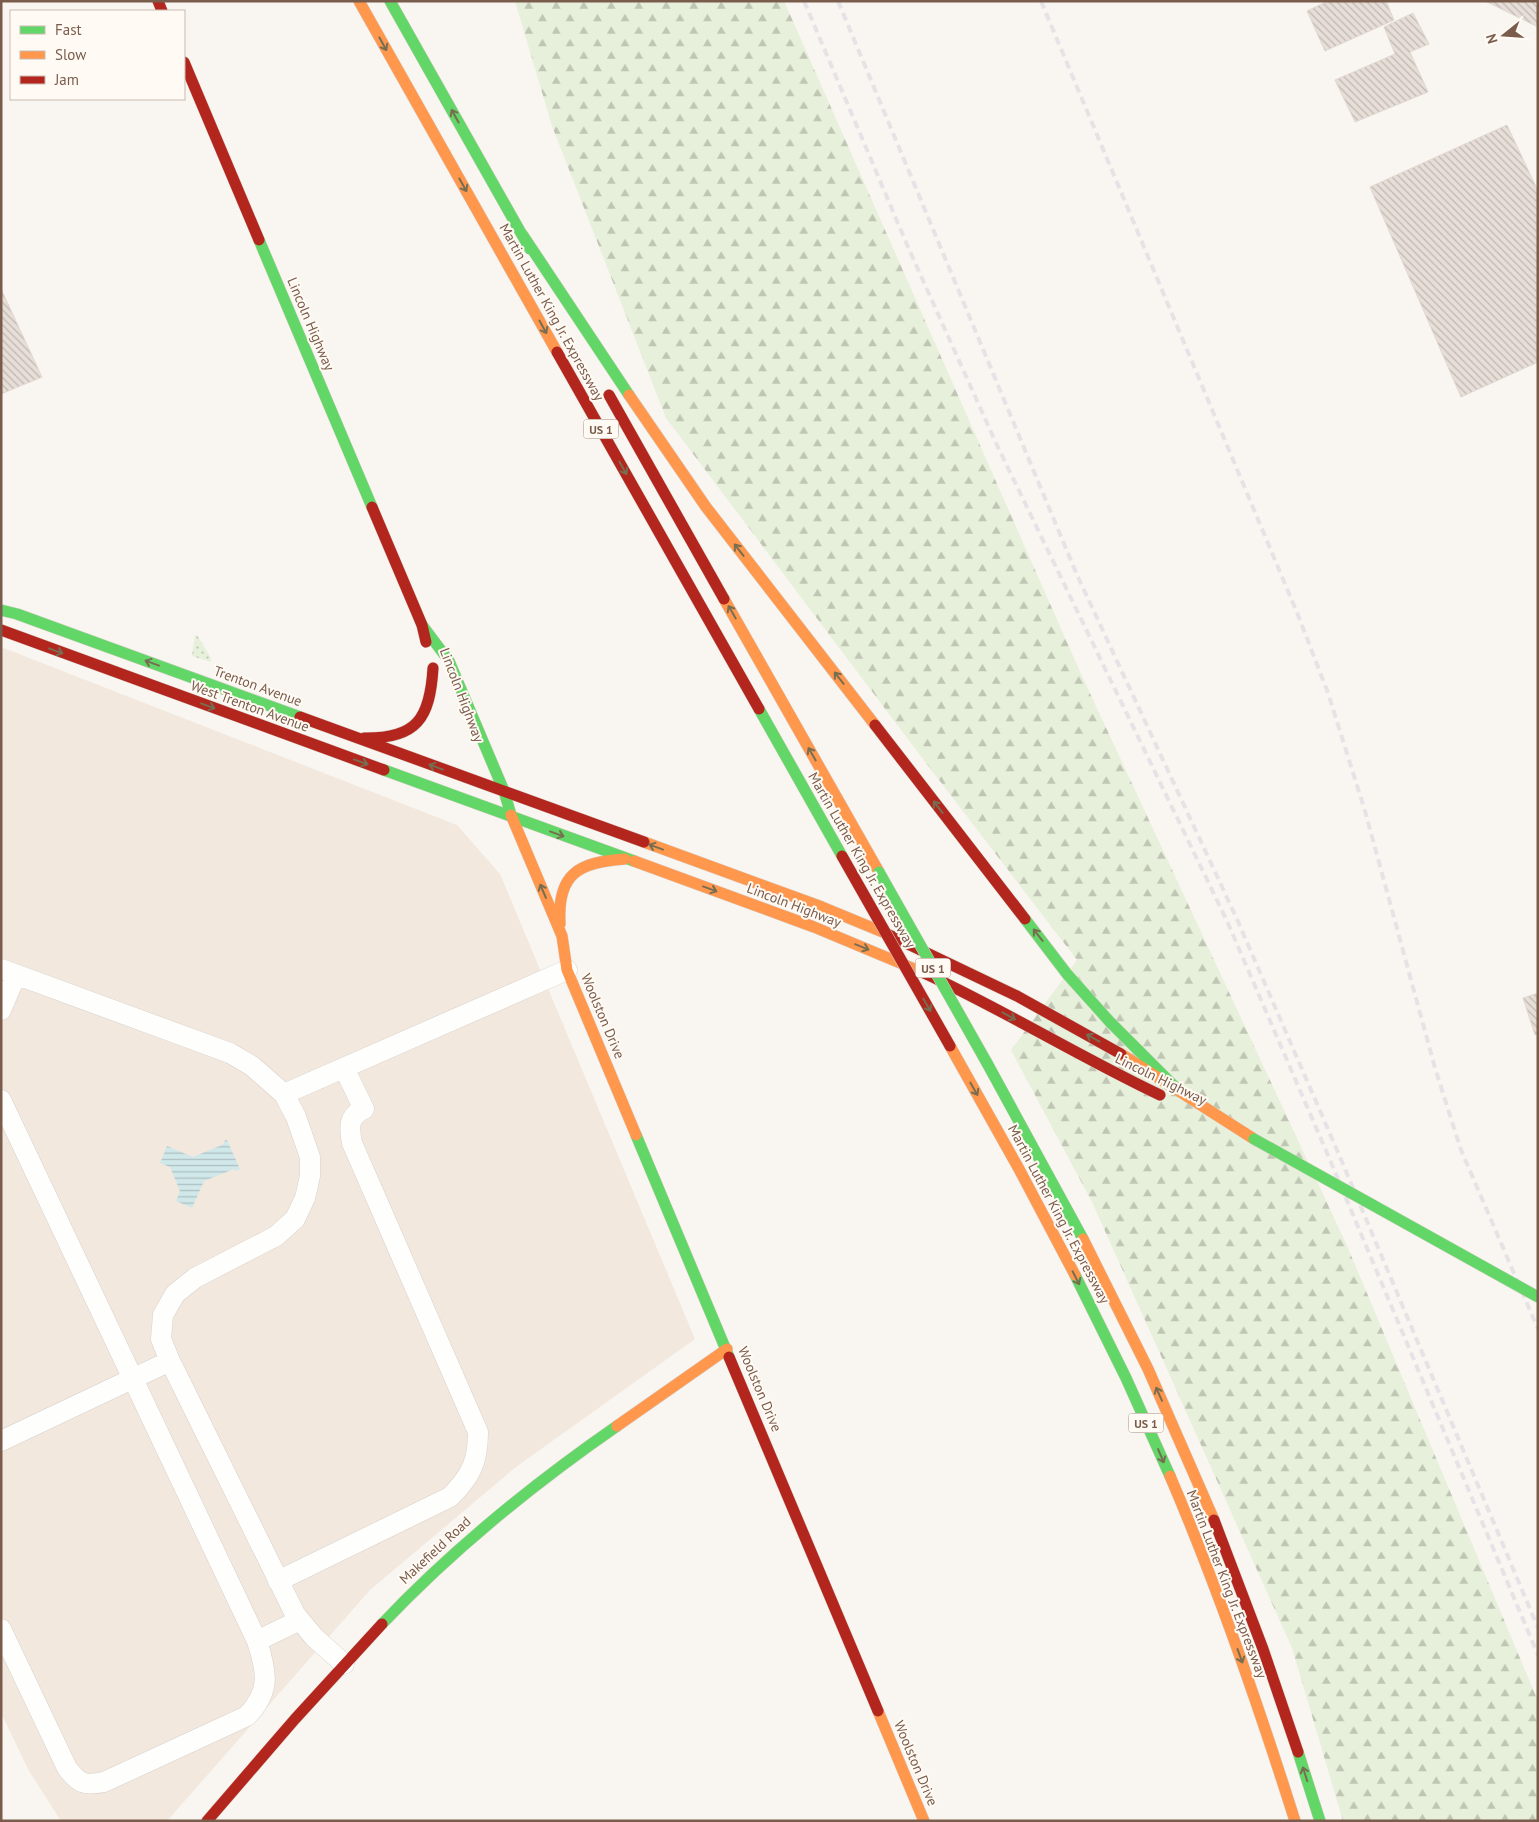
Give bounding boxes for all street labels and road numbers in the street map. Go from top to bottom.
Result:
street label: Martin Luther King Jr. Expressway [496,220,609,404]
street label: Lincoln Highway [283,275,339,374]
road number: US 1 [584,419,618,438]
street label: Lincoln Highway [436,645,488,745]
street label: Trenton Avenue [211,662,305,710]
street label: West Trenton Avenue [188,676,312,736]
street label: Martin Luther King Jr. Expressway [804,769,920,952]
street label: Lincoln Highway [744,879,844,931]
road number: US 1 [916,958,950,978]
street label: Woolston Drive [577,971,629,1061]
street label: Lincoln Highway [1112,1049,1210,1109]
street label: Martin Luther King Jr. Expressway [1004,1121,1114,1307]
street label: Woolston Drive [734,1344,786,1434]
road number: US 1 [1128,1414,1164,1432]
street label: Martin Luther King Jr. Expressway [1183,1487,1271,1681]
street label: Makefield Road [395,1512,475,1588]
street label: Woolston Drive [890,1718,942,1808]

